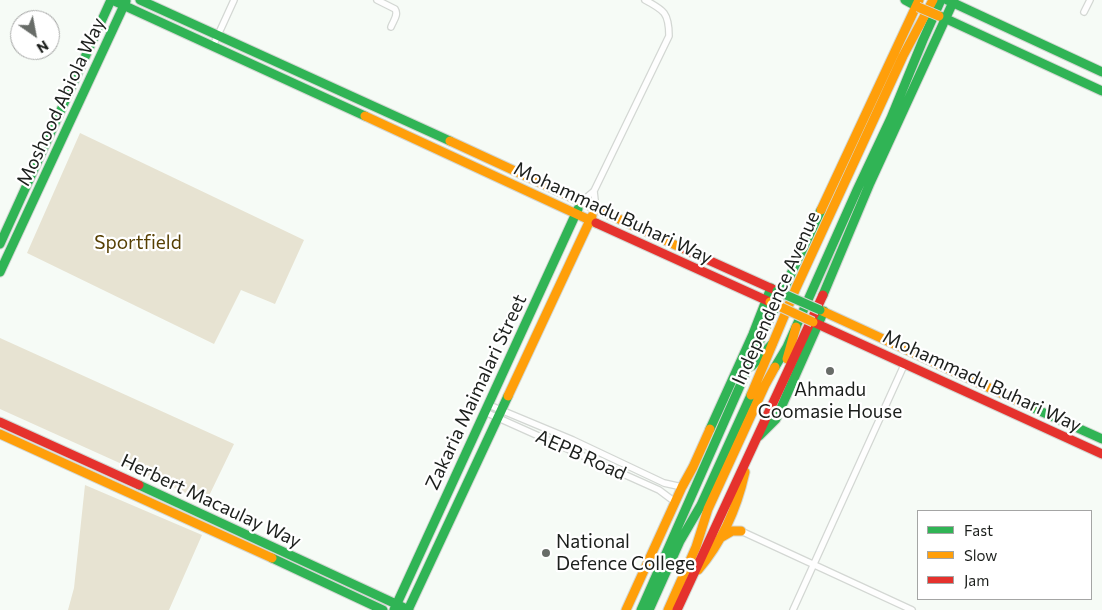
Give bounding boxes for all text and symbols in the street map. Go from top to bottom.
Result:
north arrow [10,10,60,60]
street label: Moshood Abiola Way [12,14,110,190]
text: N [34,37,52,57]
street label: Mohammadu Buhari Way [510,157,716,269]
street label: Independence Avenue [727,208,825,388]
park label: Sportfield [94,232,182,254]
street label: Zakaria Maimalari Street [421,291,531,493]
street label: Mohammadu Buhari Way [879,325,1085,437]
marker: Ahmadu Coomasie House [824,365,836,377]
place label: Ahmadu Coomasie House [758,379,902,423]
street label: AEPB Road [532,425,630,485]
street label: Herbert Macaulay Way [117,449,305,553]
legend [917,510,1092,600]
text: Fast [964,521,993,539]
place label: National Defence College [556,531,695,575]
text: Slow [964,546,997,564]
marker: National Defence College [540,547,552,559]
text: Jam [964,571,989,589]

